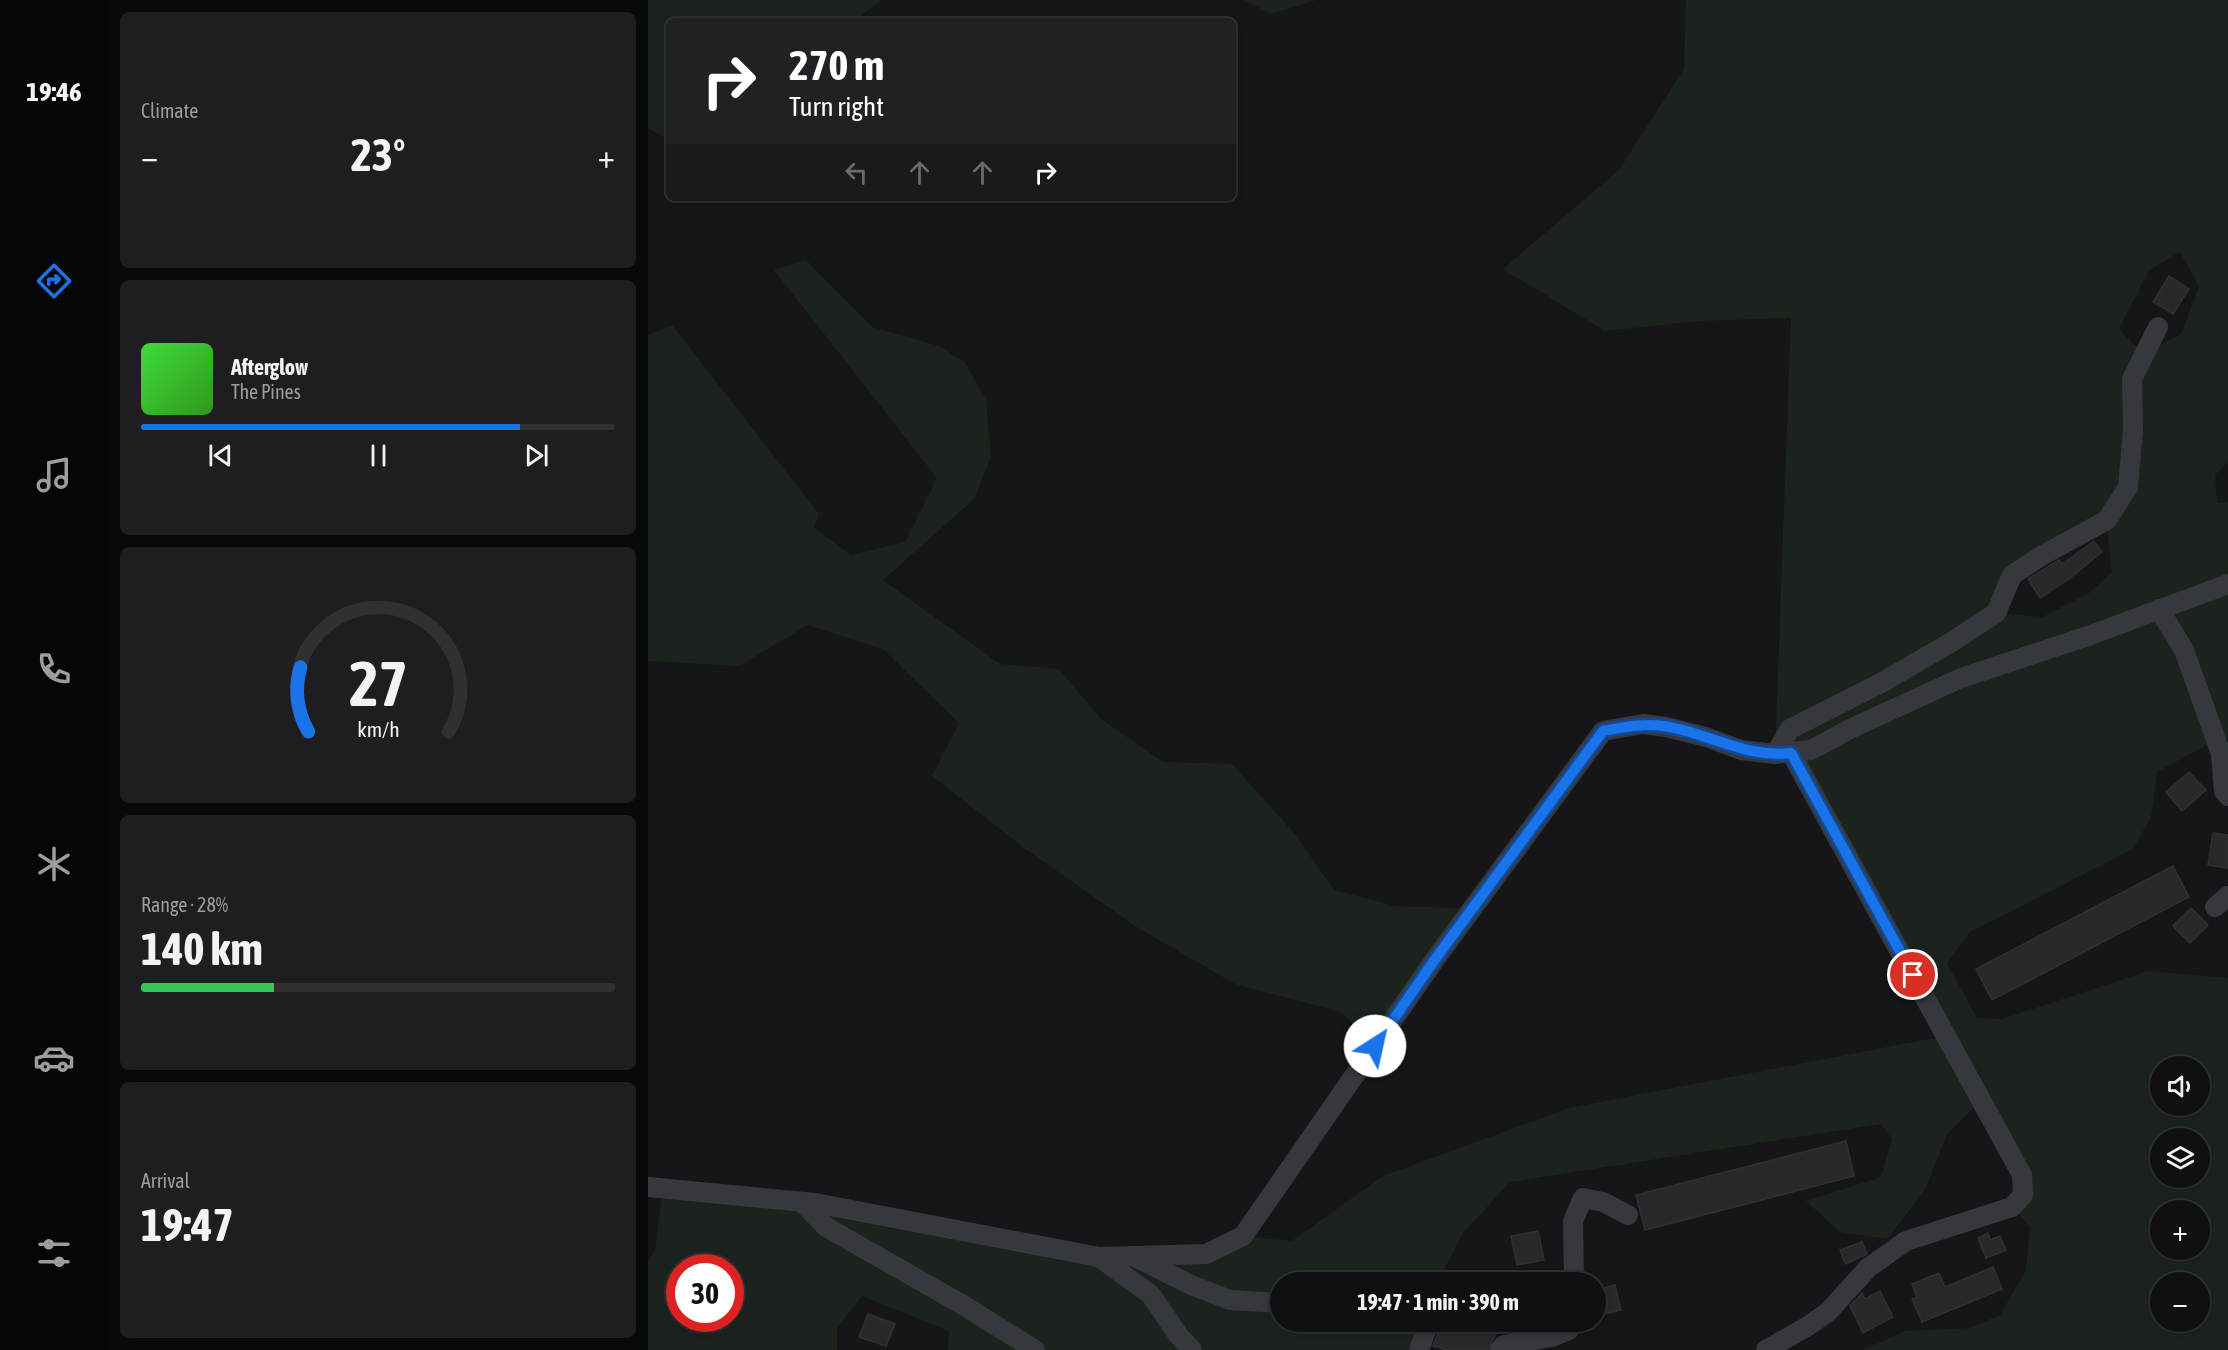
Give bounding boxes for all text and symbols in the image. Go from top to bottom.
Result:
text: 270 m [789,41,884,89]
icon: right [690,42,768,120]
text: 19:46 [26,76,82,107]
text: Turn right [789,91,884,122]
text: Climate [141,99,198,122]
text: 23° [351,129,405,181]
text: − [141,137,158,175]
text: + [598,137,615,175]
icon: left [840,156,873,189]
icon: ahead [903,156,936,189]
icon: ahead [966,156,999,189]
icon: right [1029,156,1062,189]
icon: directions [33,260,75,302]
text: Afterglow [231,354,308,380]
text: The Pines [231,380,301,403]
icon: previous [204,439,237,472]
icon: pause [362,439,395,472]
icon: next [520,439,553,472]
icon: music [33,454,75,496]
icon: phone [33,648,75,690]
text: 27 [349,648,407,719]
text: km/h [357,717,399,742]
icon: climate [33,843,75,885]
text: Range · 28% [141,893,228,916]
text: 140 km [141,923,263,975]
pin [1887,949,1938,1000]
icon: arrive [1896,958,1929,991]
position arrow [1343,1014,1407,1078]
icon: car [33,1037,75,1079]
map controls [2150,1056,2210,1332]
button: sound [2150,1056,2210,1116]
button: layers [2150,1128,2210,1188]
text: Arrival [141,1169,190,1192]
text: 19:47 [141,1199,234,1251]
button: + [2150,1200,2210,1260]
icon: filters [33,1232,75,1274]
speed limit sign: 30 [666,1254,744,1332]
button: − [2150,1272,2210,1332]
text: 19:47 · 1 min · 390 m [1357,1289,1519,1315]

